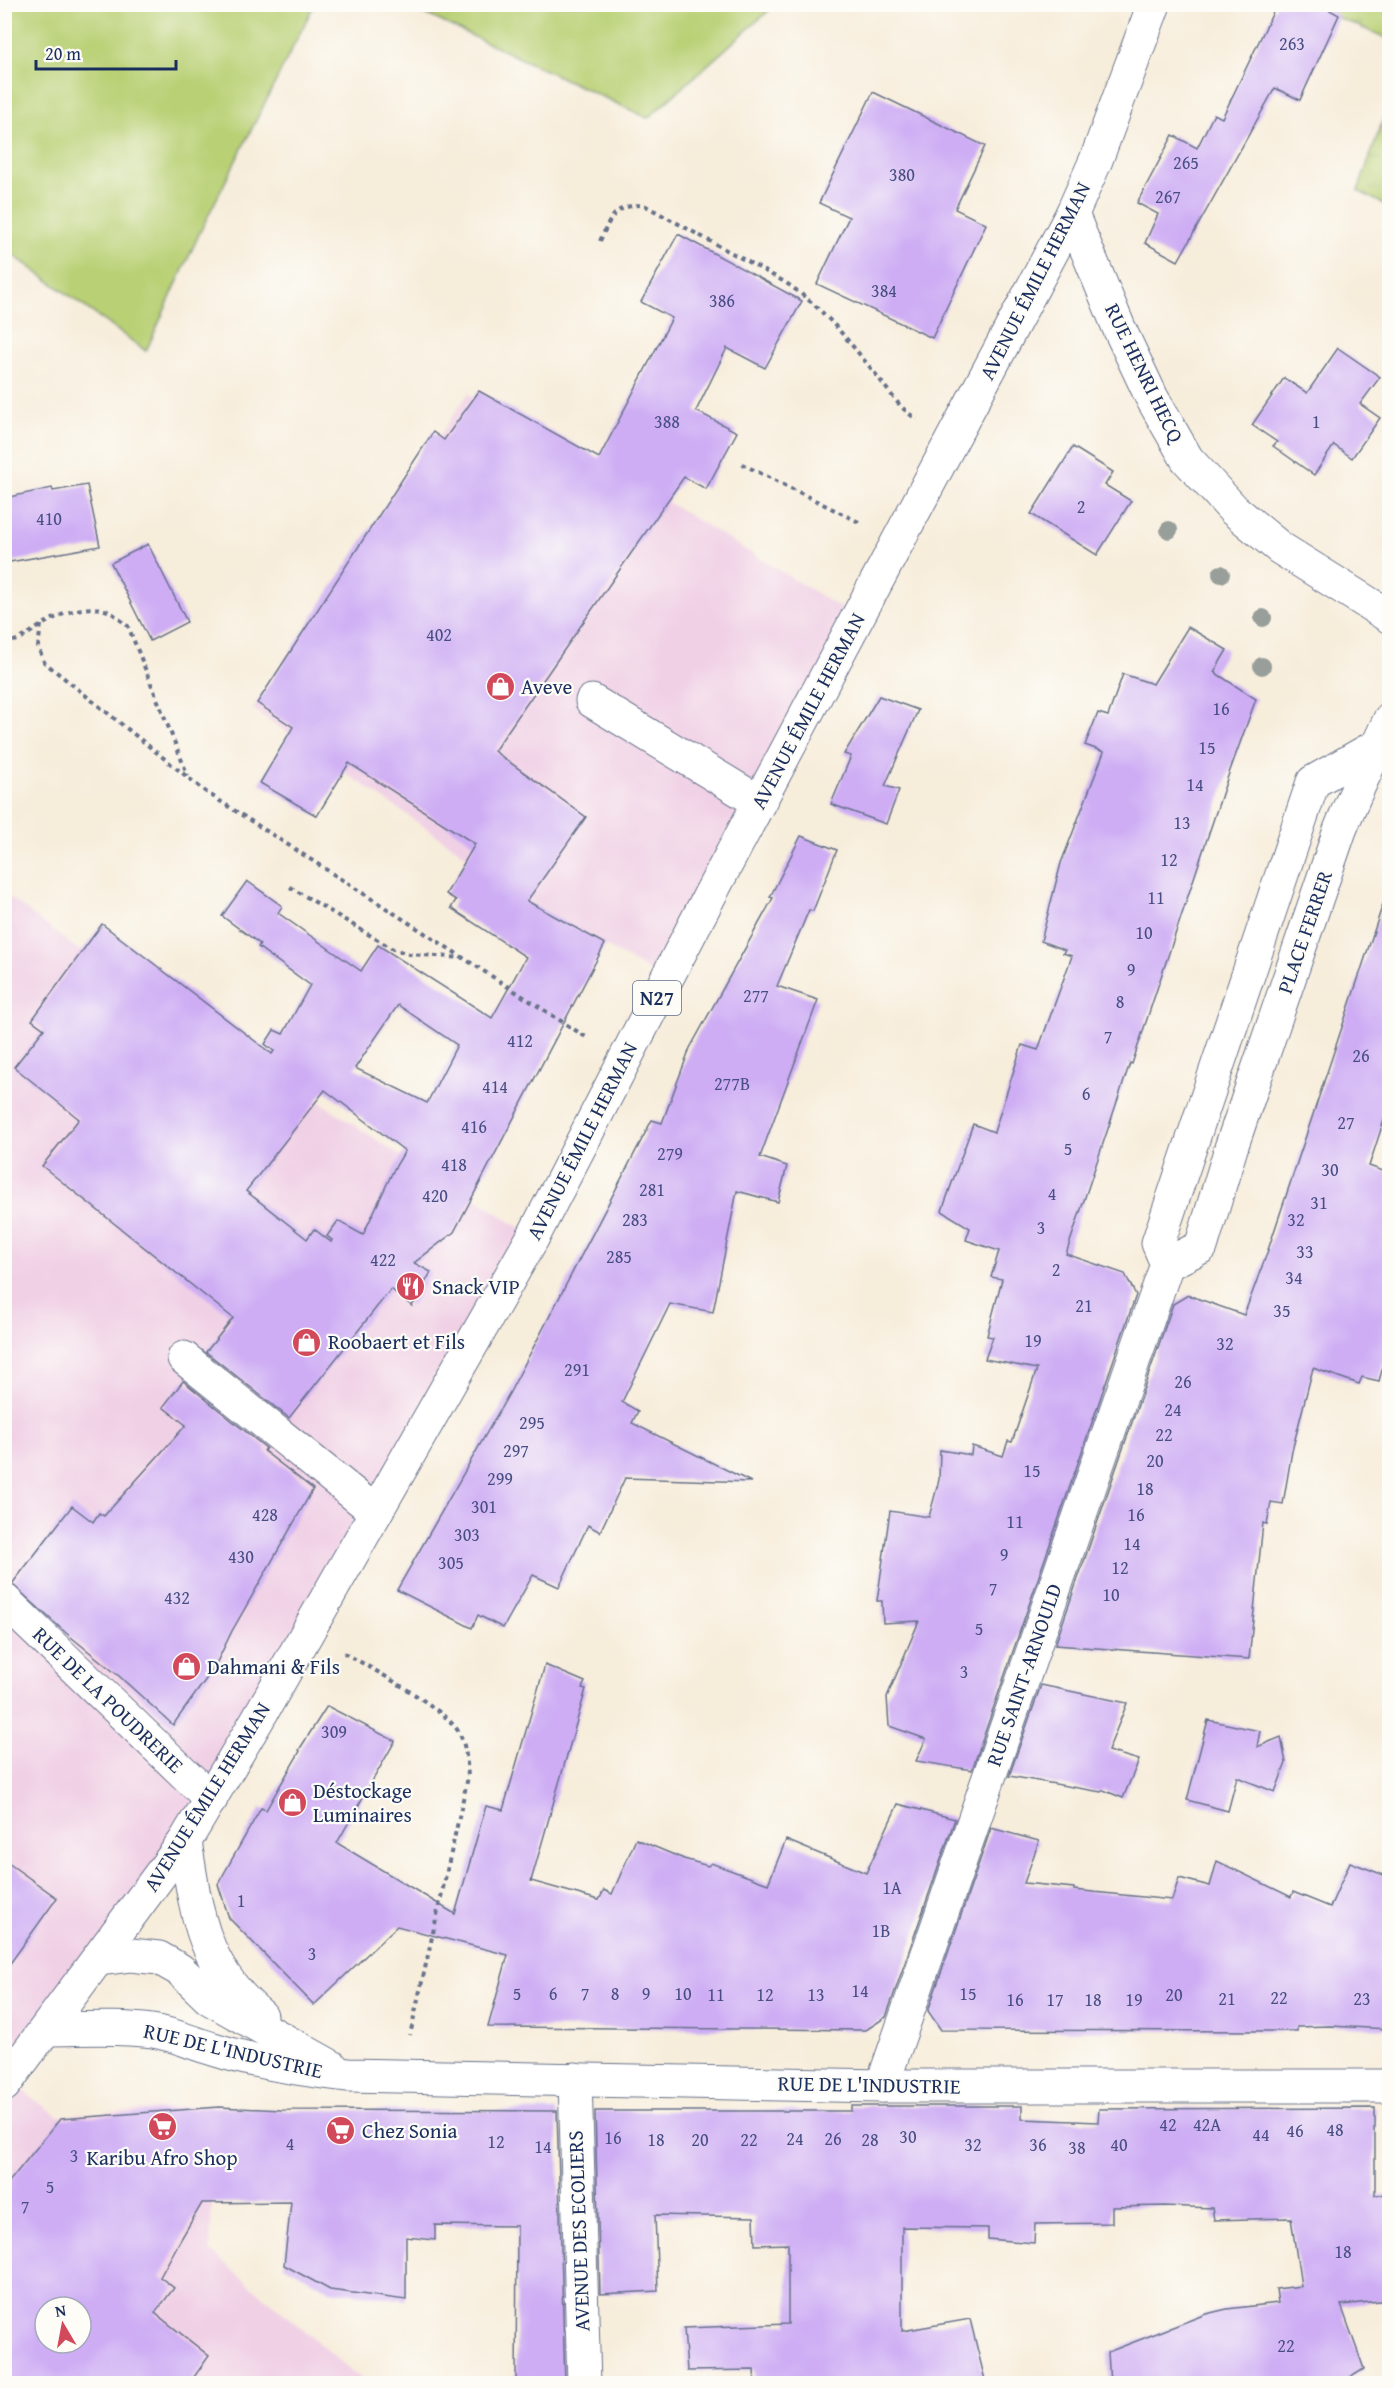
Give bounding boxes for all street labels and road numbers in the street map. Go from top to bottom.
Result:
street label: AVENUE ÉMILE HERMAN [971,176,1098,385]
street label: RUE HENRI HECQ [1097,298,1192,449]
street label: AVENUE ÉMILE HERMAN [743,607,873,814]
street label: PLACE FERRER [1269,865,1340,998]
road number: N27 [633,981,681,1015]
street label: AVENUE ÉMILE HERMAN [518,1036,645,1245]
street label: RUE SAINT-ARNOULD [978,1579,1069,1770]
street label: RUE DE LA POUDRERIE [26,1619,191,1780]
street label: AVENUE ÉMILE HERMAN [136,1696,278,1898]
street label: RUE DE L'INDUSTRIE [141,2015,326,2086]
street label: RUE DE L'INDUSTRIE [777,2067,961,2102]
street label: AVENUE DES ECOLIERS [560,2130,597,2332]

